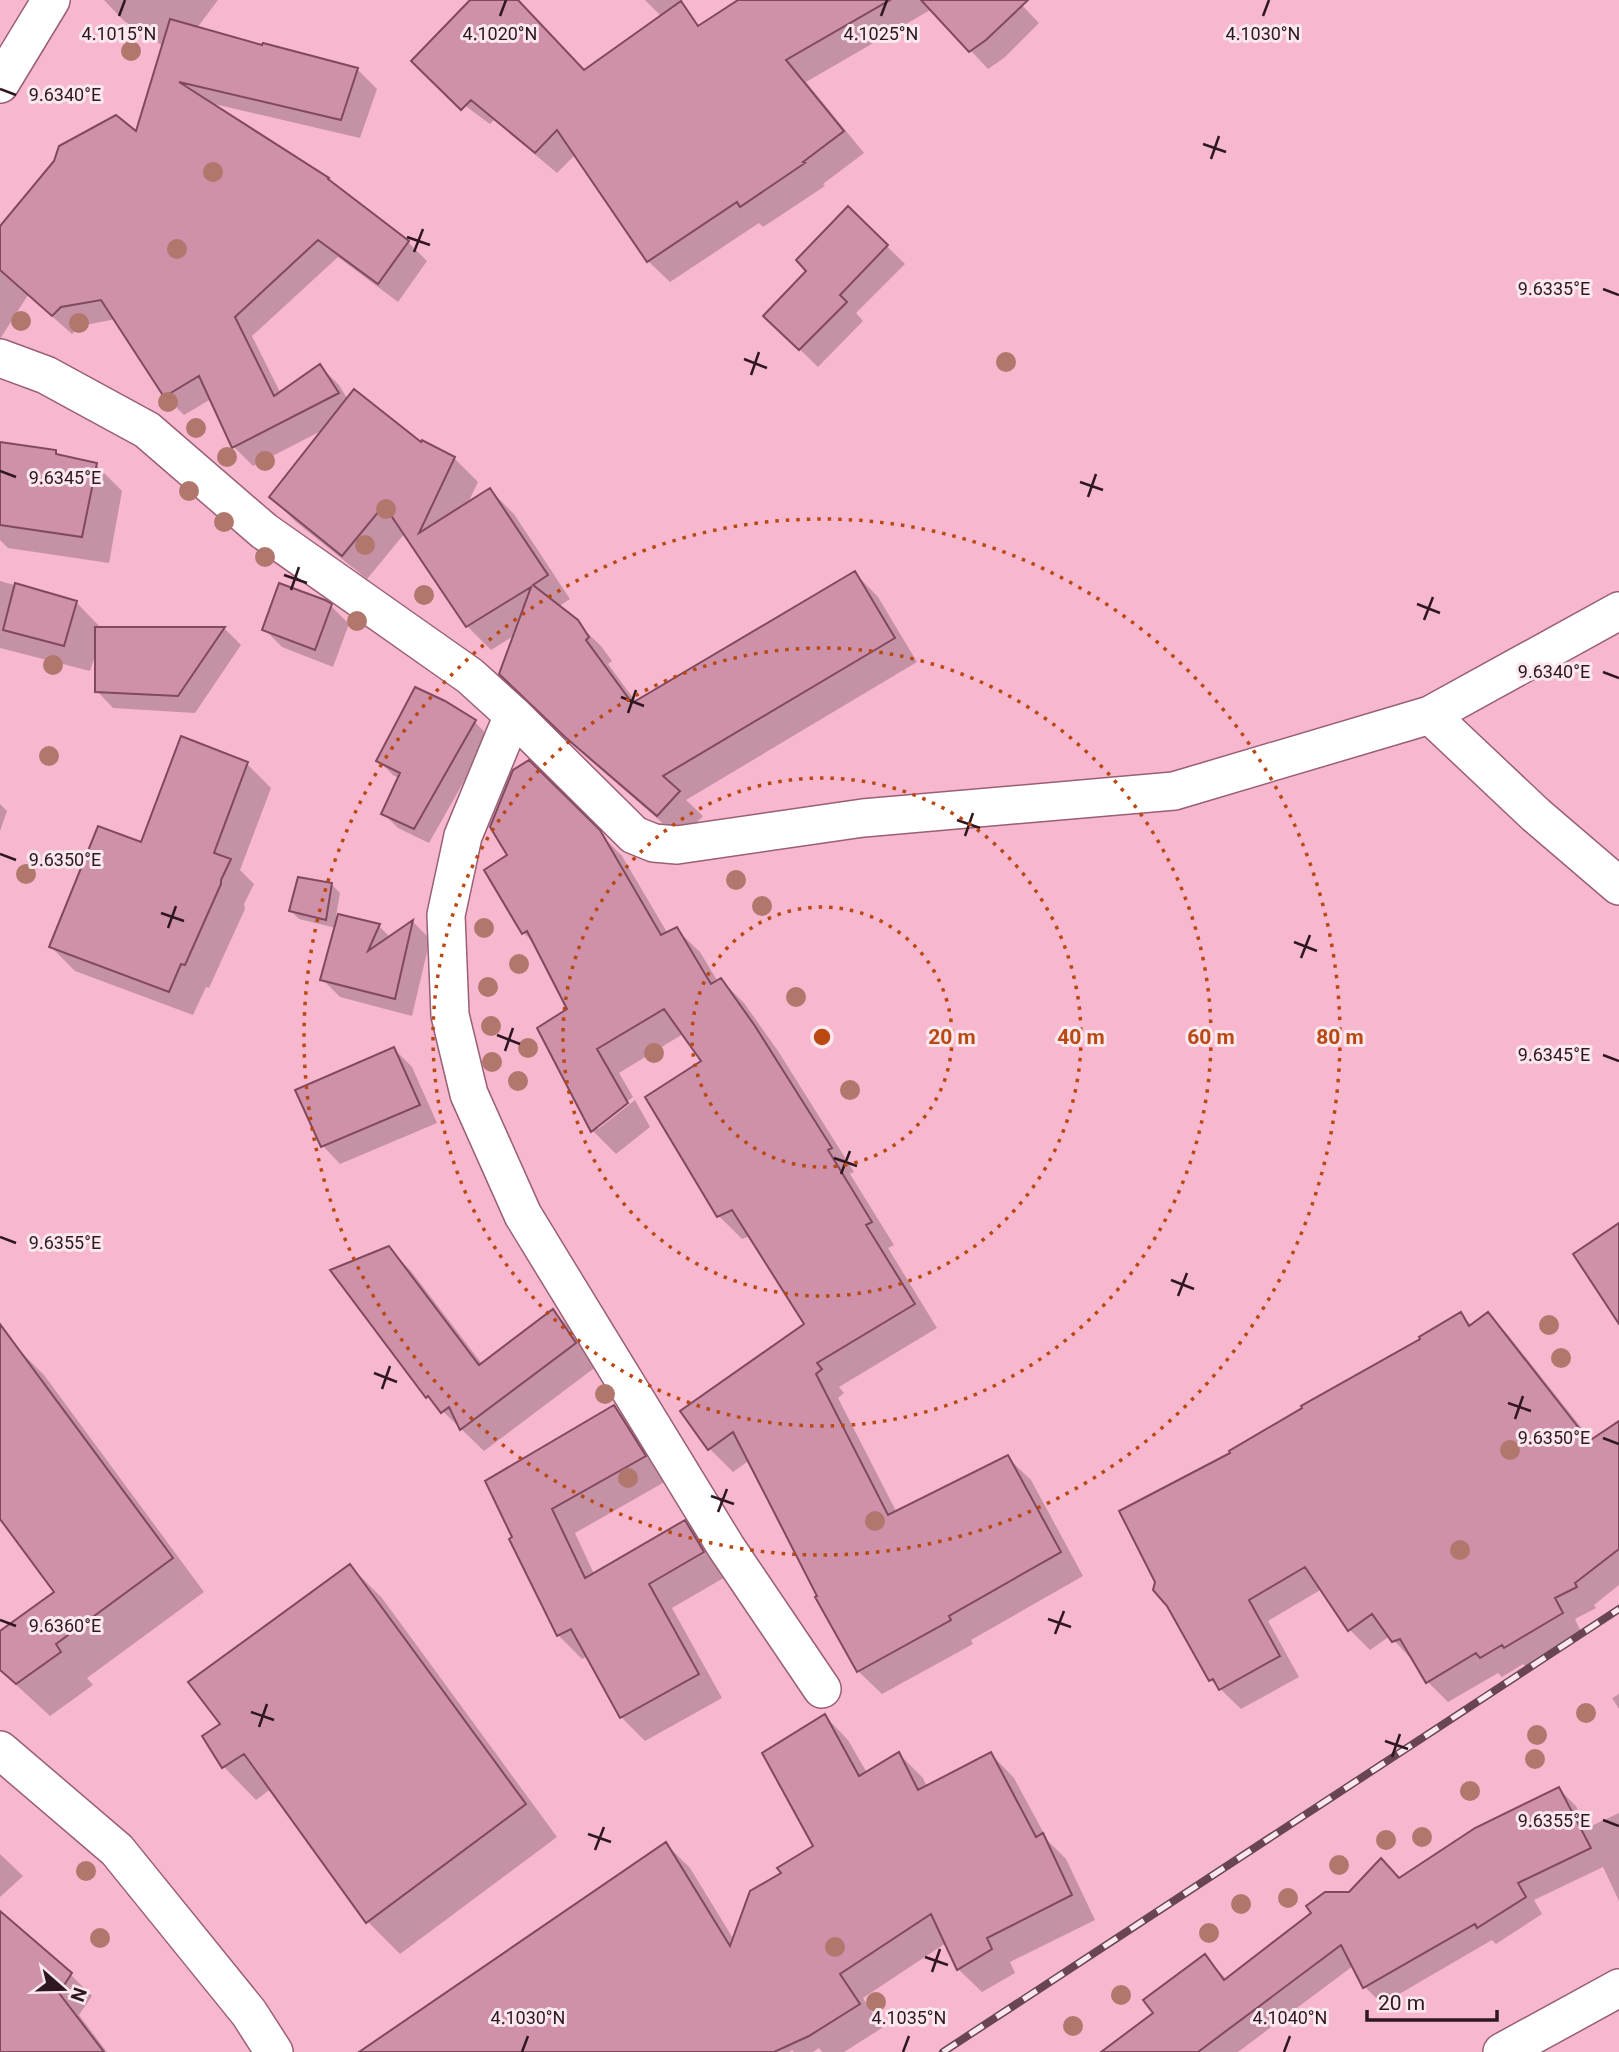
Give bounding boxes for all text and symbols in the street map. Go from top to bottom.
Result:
text: 4.1015°N [82,23,156,44]
text: 4.1020°N [463,23,537,44]
text: 4.1025°N [844,23,918,44]
text: 4.1030°N [1226,23,1300,44]
text: 9.6340°E [29,84,101,105]
text: 9.6335°E [1518,278,1590,299]
text: 9.6345°E [29,467,101,488]
text: 9.6340°E [1518,661,1590,682]
text: 9.6350°E [29,849,101,870]
centre of rings [810,1025,834,1049]
text: 20 m [928,1025,976,1049]
text: 40 m [1057,1025,1105,1049]
text: 60 m [1187,1025,1235,1049]
text: 80 m [1316,1025,1364,1049]
text: 9.6345°E [1518,1044,1590,1065]
text: 9.6355°E [29,1232,101,1253]
text: 9.6350°E [1518,1427,1590,1448]
text: 9.6360°E [29,1615,101,1636]
text: 9.6355°E [1518,1810,1590,1831]
north arrow [28,1954,98,2024]
scale bar [1367,1979,1496,2023]
text: N [65,1984,92,2005]
text: 20 m [1378,1991,1425,2015]
text: 4.1030°N [491,2007,565,2028]
text: 4.1035°N [872,2007,946,2028]
text: 4.1040°N [1253,2007,1327,2028]

